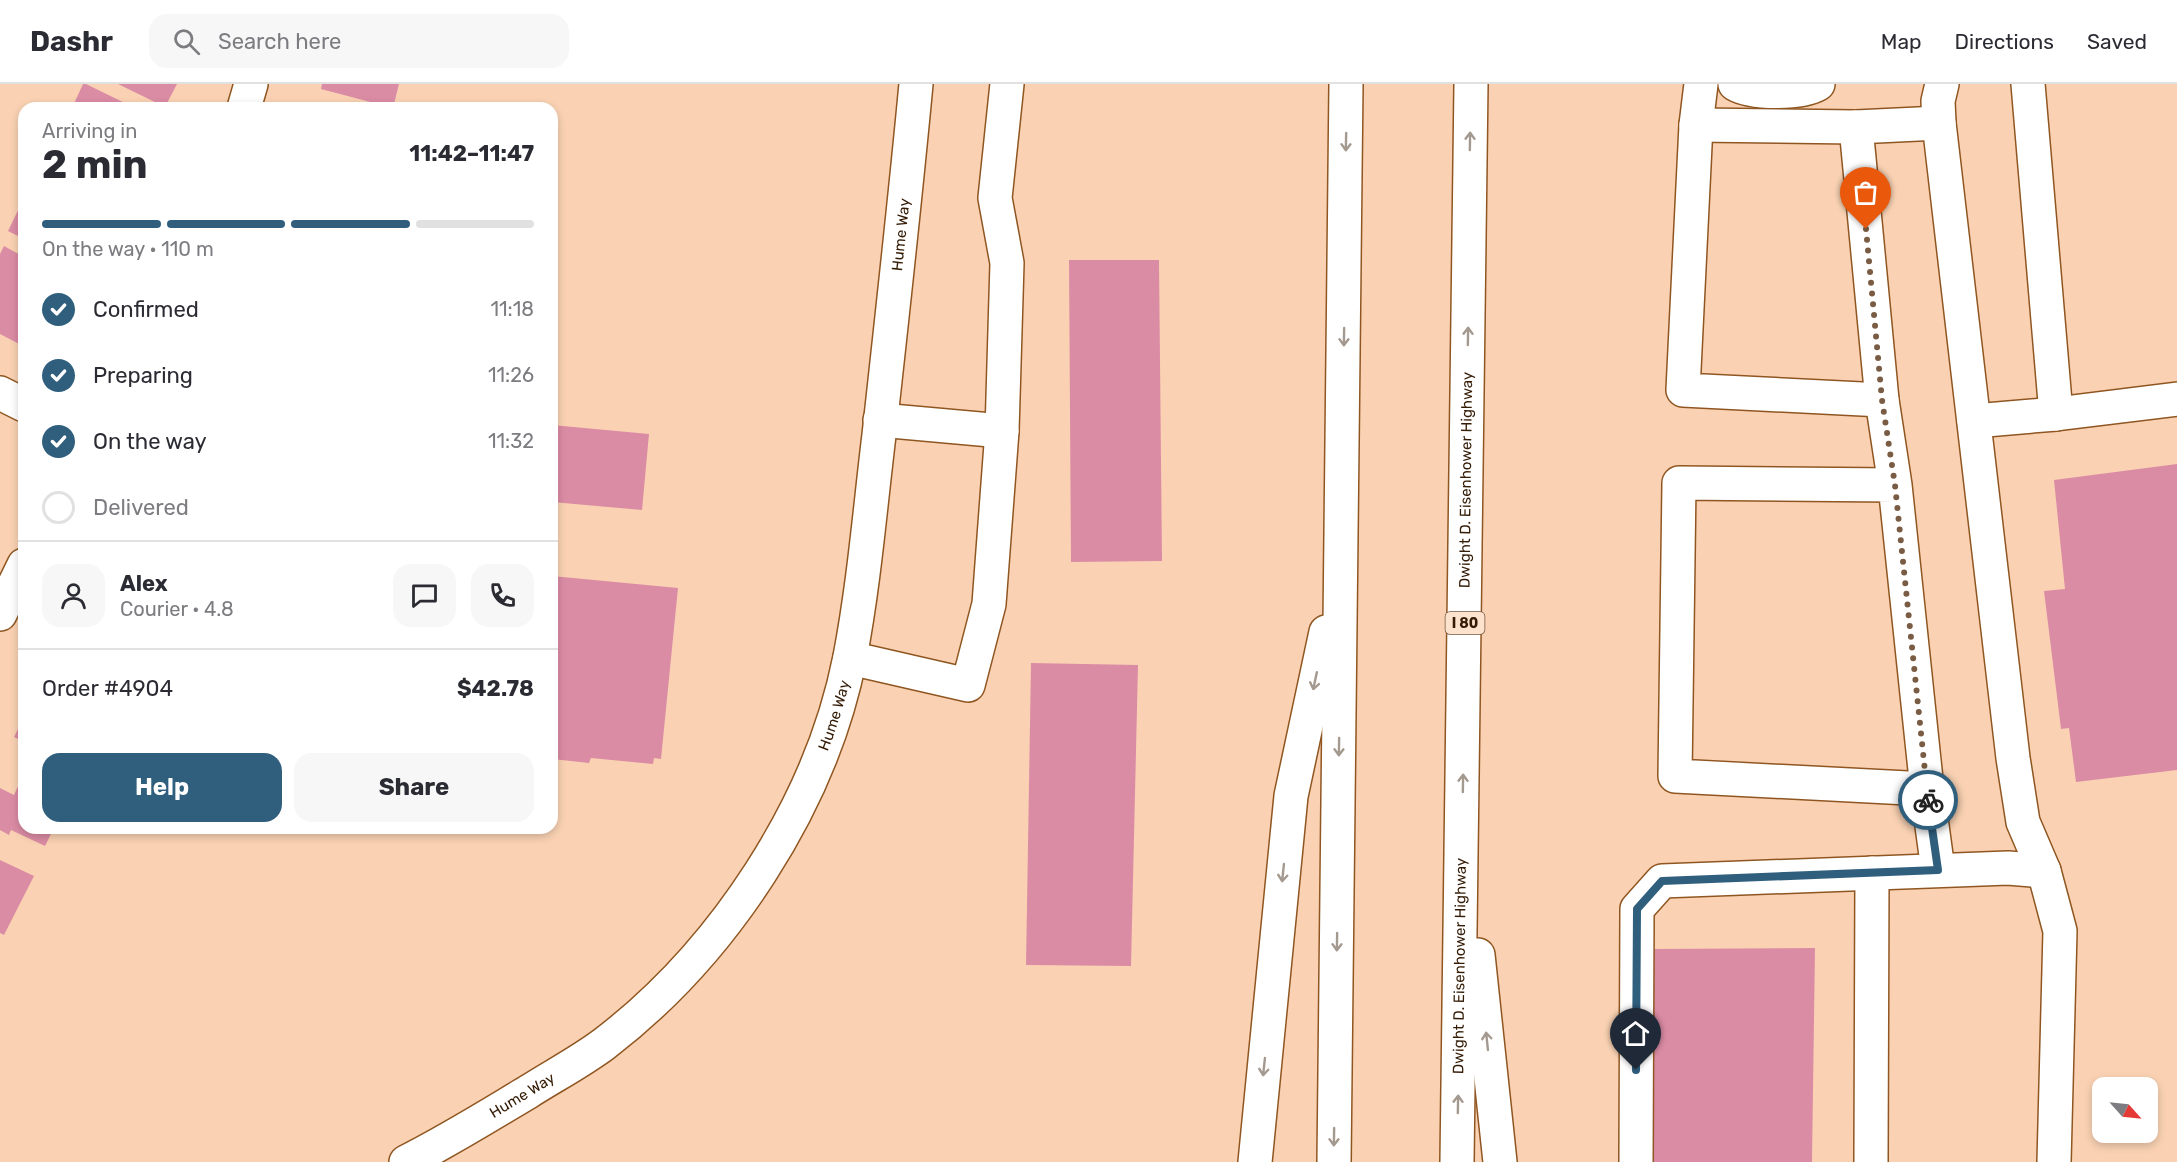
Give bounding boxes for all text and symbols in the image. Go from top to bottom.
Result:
search box [149,14,569,68]
text: Dashr [30,25,113,58]
icon: search [170,25,203,58]
text: Search here [218,28,341,55]
text: Map [1881,29,1922,54]
text: Directions [1955,29,2054,54]
text: Saved [2087,29,2147,54]
text: Arriving in [42,119,137,143]
one-way arrow [1464,131,1476,151]
one-way arrow [1340,132,1352,152]
text: 11:42–11:47 [409,140,534,167]
text: 2 min [42,142,148,188]
pin [1840,167,1891,229]
icon: bag [1849,176,1882,209]
street label: Hume Way [888,197,914,272]
text: On the way · 110 m [42,237,214,261]
icon: check [42,293,75,326]
text: Confirmed [93,296,199,323]
text: 11:18 [490,297,534,321]
one-way arrow [1462,326,1474,346]
one-way arrow [1338,327,1349,347]
icon: check [42,359,75,392]
text: Preparing [93,362,193,389]
text: 11:26 [488,363,534,387]
street label: Dwight D. Eisenhower Highway [1455,372,1476,588]
icon: check [42,425,75,458]
text: On the way [93,428,207,455]
text: 11:32 [488,429,534,453]
text: Delivered [93,494,189,521]
button: person [42,564,105,627]
button: chat [393,564,456,627]
button: phone [471,564,534,627]
text: Alex [120,570,168,597]
text: Courier · 4.8 [120,597,234,621]
road number: I 80 [1446,612,1484,634]
one-way arrow [1309,672,1321,691]
text: Order #4904 [42,675,173,702]
text: $42.78 [457,675,534,702]
street label: Hume Way [815,678,854,753]
one-way arrow [1333,737,1345,757]
button: Help [42,753,282,822]
button: Share [294,753,534,822]
courier [1898,770,1958,830]
one-way arrow [1457,773,1469,793]
icon: bike [1912,784,1945,817]
street label: Dwight D. Eisenhower Highway [1449,858,1470,1074]
one-way arrow [1277,863,1288,883]
one-way arrow [1331,932,1343,952]
pin [1610,1008,1661,1070]
icon: home [1619,1017,1652,1050]
one-way arrow [1481,1032,1492,1052]
one-way arrow [1258,1057,1269,1077]
street label: Hume Way [486,1069,558,1122]
north arrow [2092,1077,2158,1143]
map controls [2092,1077,2158,1143]
one-way arrow [1452,1094,1464,1114]
one-way arrow [1329,1127,1340,1147]

